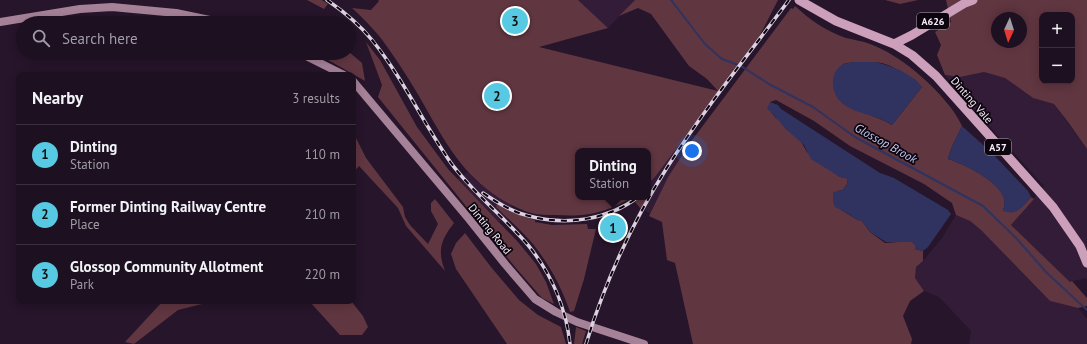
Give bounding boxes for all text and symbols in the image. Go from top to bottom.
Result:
pin: 3 [502,6,528,36]
north arrow [991,12,1027,48]
map controls [1039,12,1075,84]
button: + [1039,12,1075,48]
road number: A626 [917,13,949,29]
search box [16,16,356,60]
icon: search [30,27,52,49]
text: Search here [62,29,138,48]
button: − [1039,48,1075,84]
street label: Dinting Vale [948,74,996,127]
pin: 2 [484,81,510,111]
text: Nearby [32,87,83,109]
text: 3 results [292,90,340,107]
water label: Glossop Brook [852,120,920,167]
text: Dinting [70,137,117,156]
road number: A57 [985,139,1011,155]
your location [682,141,702,161]
text: 1 [41,146,49,163]
text: 110 m [305,146,340,163]
popup [575,148,651,200]
text: Station [70,156,110,173]
text: Dinting [589,156,637,175]
text: Station [589,175,629,192]
text: Former Dinting Railway Centre [70,197,266,216]
street label: Dinting Road [465,201,515,257]
text: 2 [41,206,49,223]
text: 210 m [305,206,340,223]
pin: 1 [600,213,626,243]
text: Place [70,216,100,233]
text: Glossop Community Allotment [70,257,263,276]
text: 3 [41,266,49,283]
text: 220 m [305,266,340,283]
text: Park [70,276,94,293]

